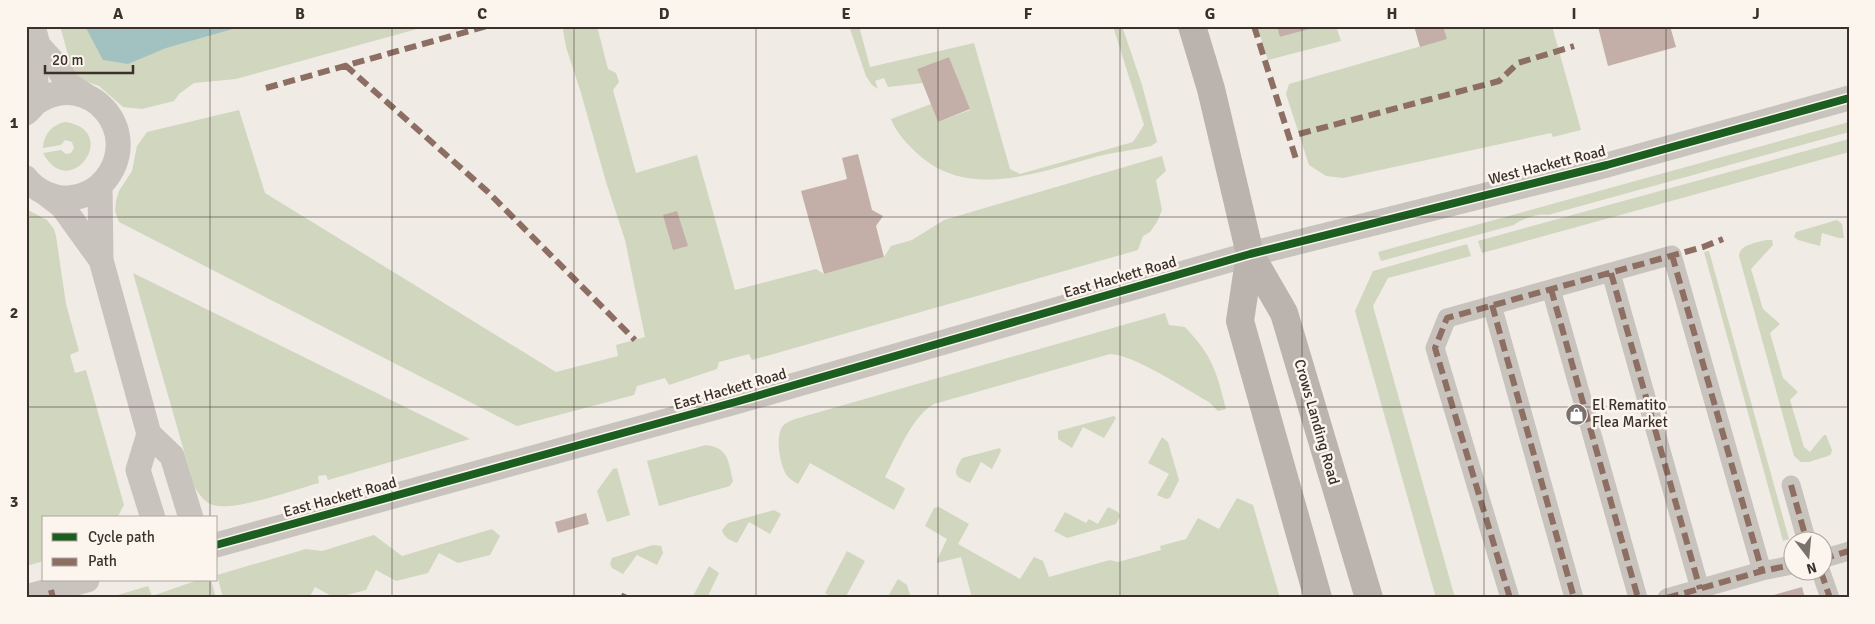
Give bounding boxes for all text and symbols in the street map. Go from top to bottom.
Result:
text: A [113,4,124,24]
text: B [295,4,305,24]
text: C [477,4,487,24]
text: D [659,4,670,24]
text: E [841,4,851,24]
text: F [1024,4,1033,24]
text: G [1205,4,1215,24]
text: H [1387,4,1397,24]
text: I [1571,4,1577,24]
text: J [1752,4,1760,24]
scale bar [45,42,132,74]
text: 20 m [52,51,83,69]
text: 1 [10,113,19,133]
street label: West Hackett Road [1487,142,1608,188]
street label: East Hackett Road [1062,252,1179,302]
text: 2 [10,303,18,323]
street label: Crows Landing Road [1290,357,1344,487]
street label: East Hackett Road [672,364,789,414]
place label: El Rematito Flea Market [1592,396,1668,431]
shop icon: El Rematito Flea Market [1564,402,1588,426]
street label: East Hackett Road [281,473,399,521]
text: 3 [10,492,18,512]
legend [42,516,218,582]
text: Cycle path [88,528,155,546]
north arrow [1782,532,1832,582]
text: Path [88,552,117,570]
text: N [1804,559,1818,578]

